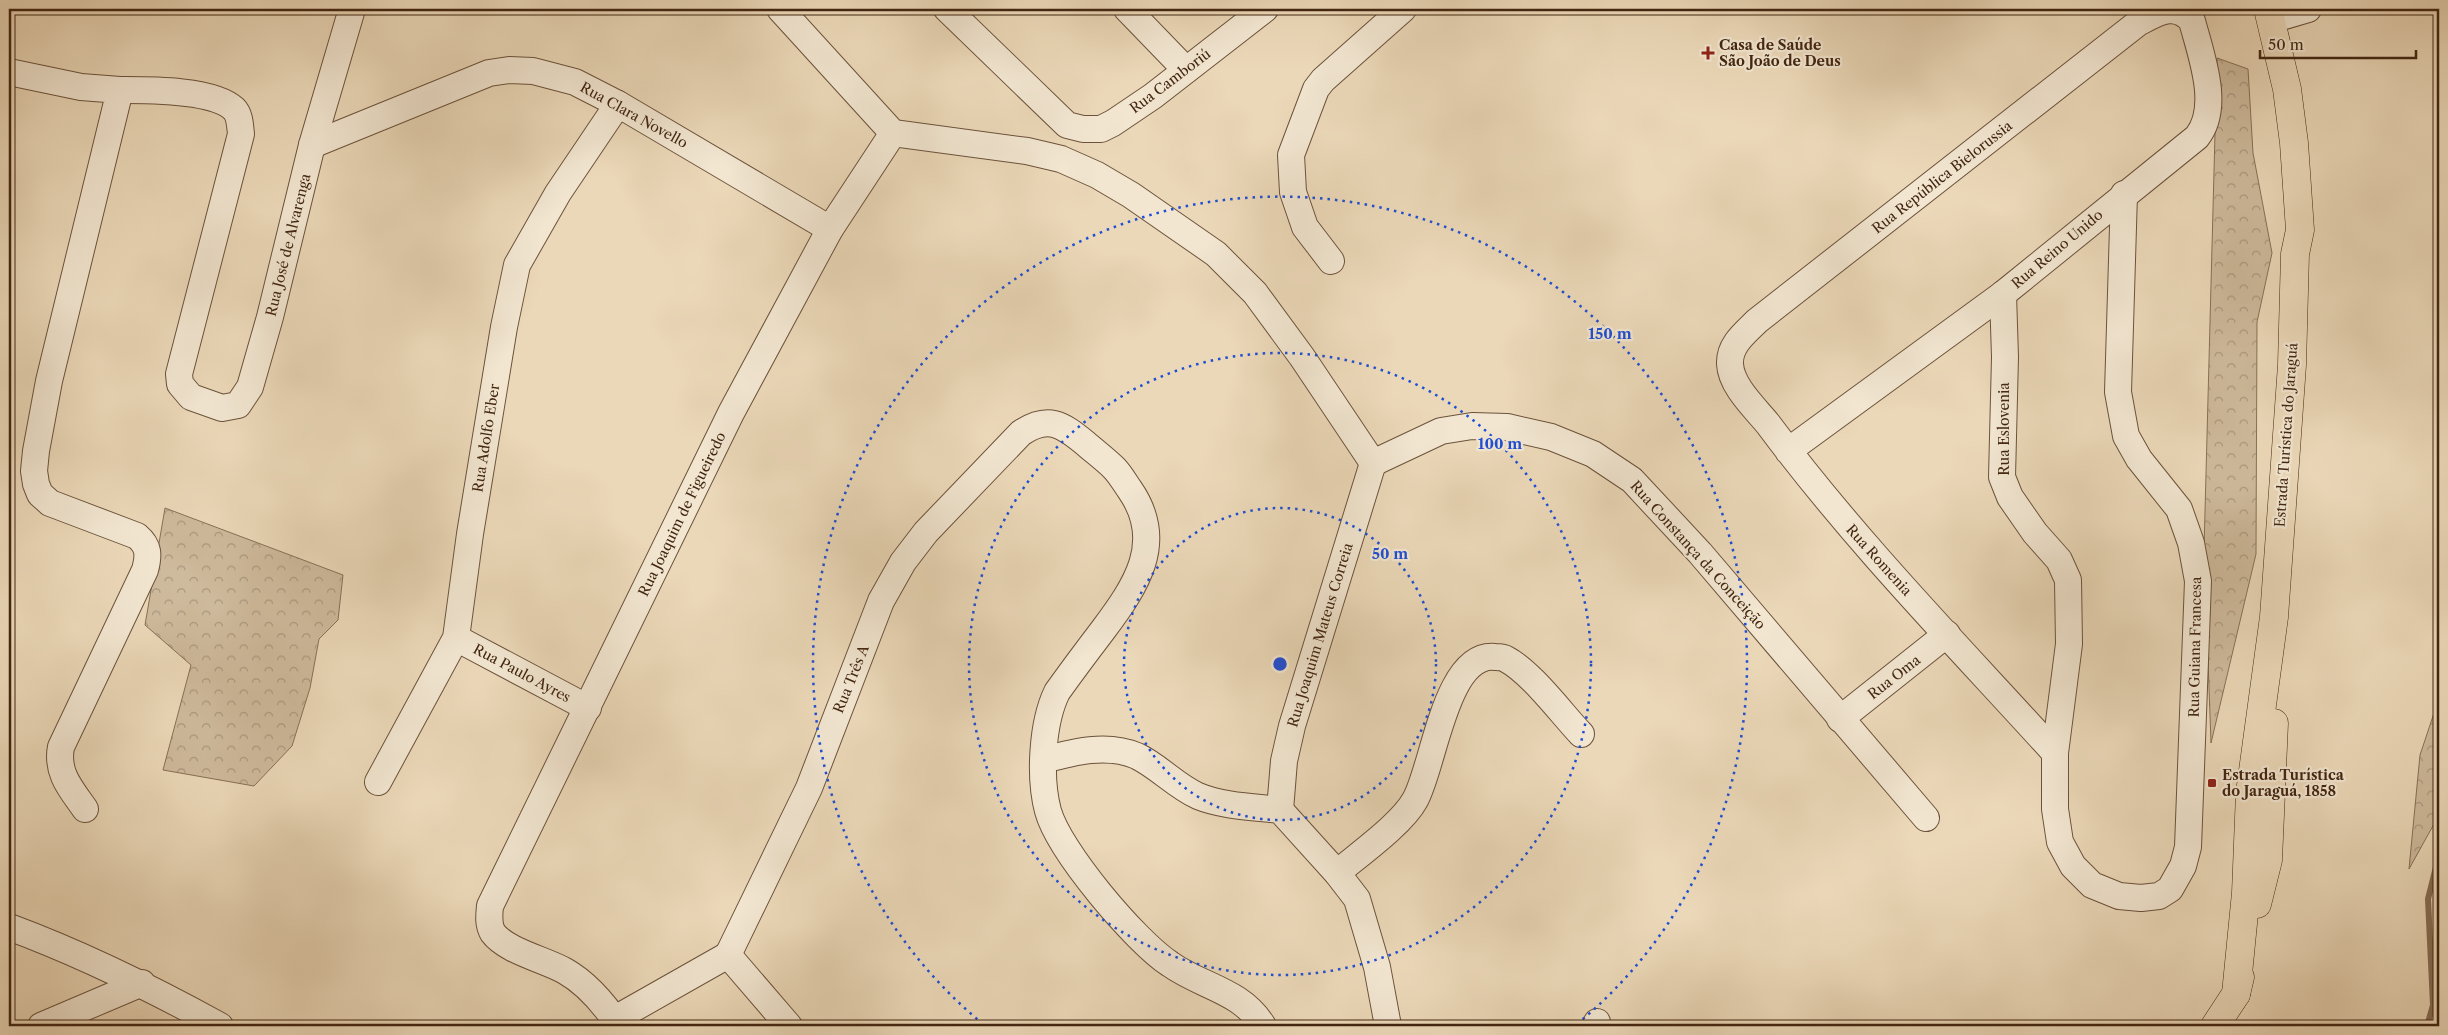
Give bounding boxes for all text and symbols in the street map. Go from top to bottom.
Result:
scale bar [2260,28,2417,60]
text: 50 m [2268,35,2304,54]
place label: Casa de Saúde São João de Deus [1719,36,1841,70]
street label: Rua Camboriú [1126,44,1214,117]
marker: Casa de Saúde São João de Deus [1701,46,1715,60]
street label: Rua Clara Novello [577,78,691,152]
street label: Rua República Bielorussia [1868,116,2016,237]
street label: Rua José de Alvarenga [262,171,315,318]
street label: Rua Reino Unido [2008,206,2106,292]
text: 150 m [1588,324,1632,343]
street label: Estrada Turística do Jaraguá [2271,342,2301,528]
street label: Rua Adolfo Eber [469,382,503,494]
street label: Rua Eslovenia [1995,382,2013,476]
street label: Rua Joaquim de Figueiredo [634,429,730,599]
text: 100 m [1478,434,1522,453]
street label: Rua Constança da Conceição [1626,477,1770,633]
street label: Rua Romenia [1842,521,1916,600]
street label: Rua Joaquim Mateus Correia [1283,540,1357,729]
text: 50 m [1372,544,1408,563]
street label: Rua Guiana Francesa [2185,576,2205,718]
street label: Rua Paulo Ayres [470,640,574,706]
street label: Rua Três A [829,642,873,716]
street label: Rua Oma [1864,650,1924,703]
centre of rings [1271,655,1289,673]
place label: Estrada Turística do Jaraguá, 1858 [2222,766,2345,800]
marker: Estrada Turística do Jaraguá, 1858 [2206,777,2218,789]

